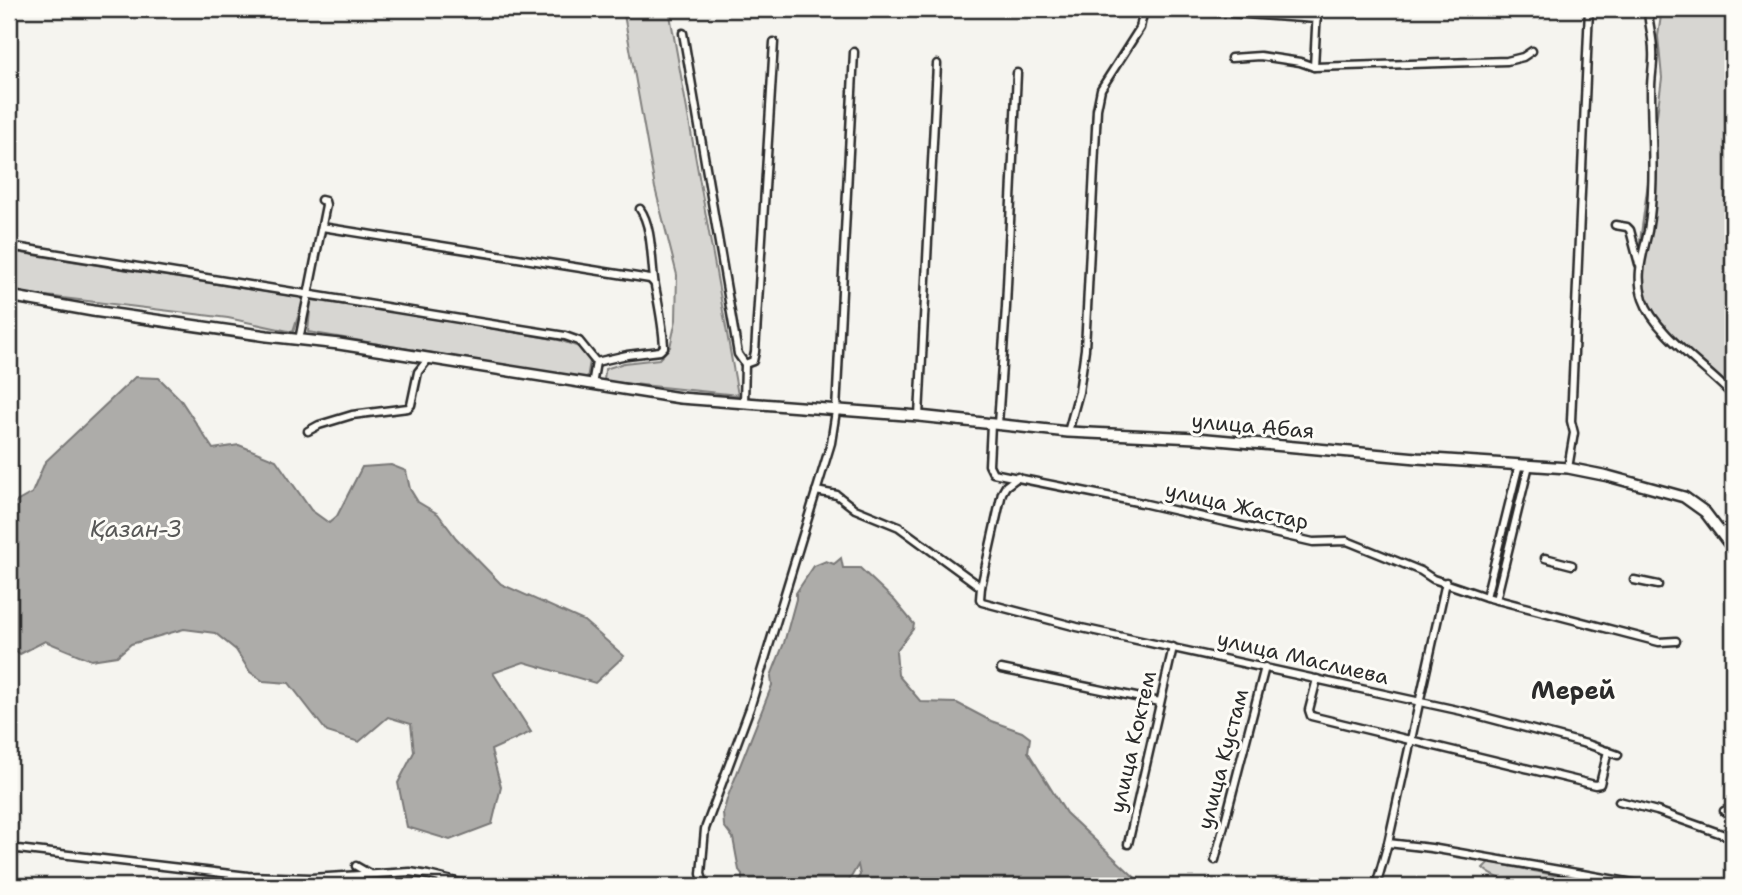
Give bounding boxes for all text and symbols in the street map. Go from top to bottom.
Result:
street label: улица Абая [1190,407,1316,445]
street label: улица Жастар [1163,476,1311,536]
water label: Қазан-3 [90,514,182,544]
street label: улица Маслиева [1214,625,1392,691]
street label: улица Коктем [1103,668,1163,816]
district label: Мерей [1531,675,1616,707]
street label: улица Кустам [1191,686,1255,832]

